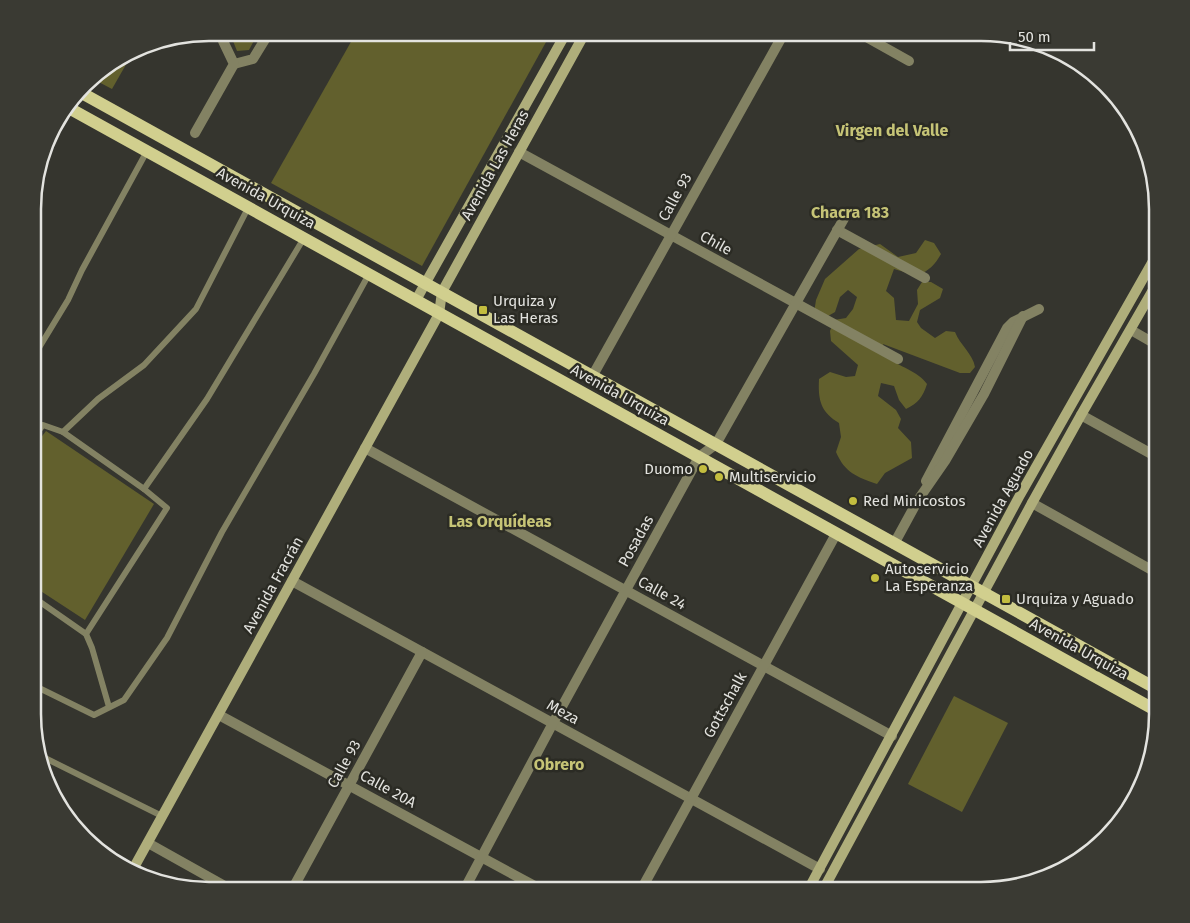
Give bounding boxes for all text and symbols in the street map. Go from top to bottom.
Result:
scale bar [1010,20,1094,52]
text: 50 m [1018,28,1051,46]
street label: Avenida Las Heras [457,107,533,223]
district label: Virgen del Valle [835,121,948,140]
street label: Avenida Urquiza [214,163,318,233]
street label: Calle 93 [654,170,696,224]
district label: Chacra 183 [811,203,889,222]
street label: Chile [697,227,735,259]
place label: Urquiza y Las Heras [493,292,558,327]
marker: Urquiza y Las Heras [477,304,489,316]
street label: Avenida Urquiza [568,360,672,430]
street label: Avenida Aguado [969,446,1037,550]
place label: Duomo [644,460,693,478]
marker: Duomo [697,463,709,475]
place label: Multiservicio [729,468,816,486]
marker: Multiservicio [713,471,725,483]
place label: Red Minicostos [863,492,965,510]
marker: Red Minicostos [847,495,859,507]
district label: Las Orquídeas [448,512,552,531]
street label: Posadas [615,512,657,570]
street label: Avenida Fracrán [239,533,307,637]
place label: Autoservicio La Esperanza [885,560,973,595]
street label: Calle 24 [635,572,689,614]
marker: Autoservicio La Esperanza [869,572,881,584]
place label: Urquiza y Aguado [1016,590,1134,608]
marker: Urquiza y Aguado [1000,593,1012,605]
street label: Avenida Urquiza [1027,614,1131,684]
street label: Gottschalk [700,669,751,741]
street label: Meza [544,696,582,728]
street label: Calle 93 [323,737,365,791]
district label: Obrero [534,755,584,774]
street label: Calle 20A [357,766,420,812]

